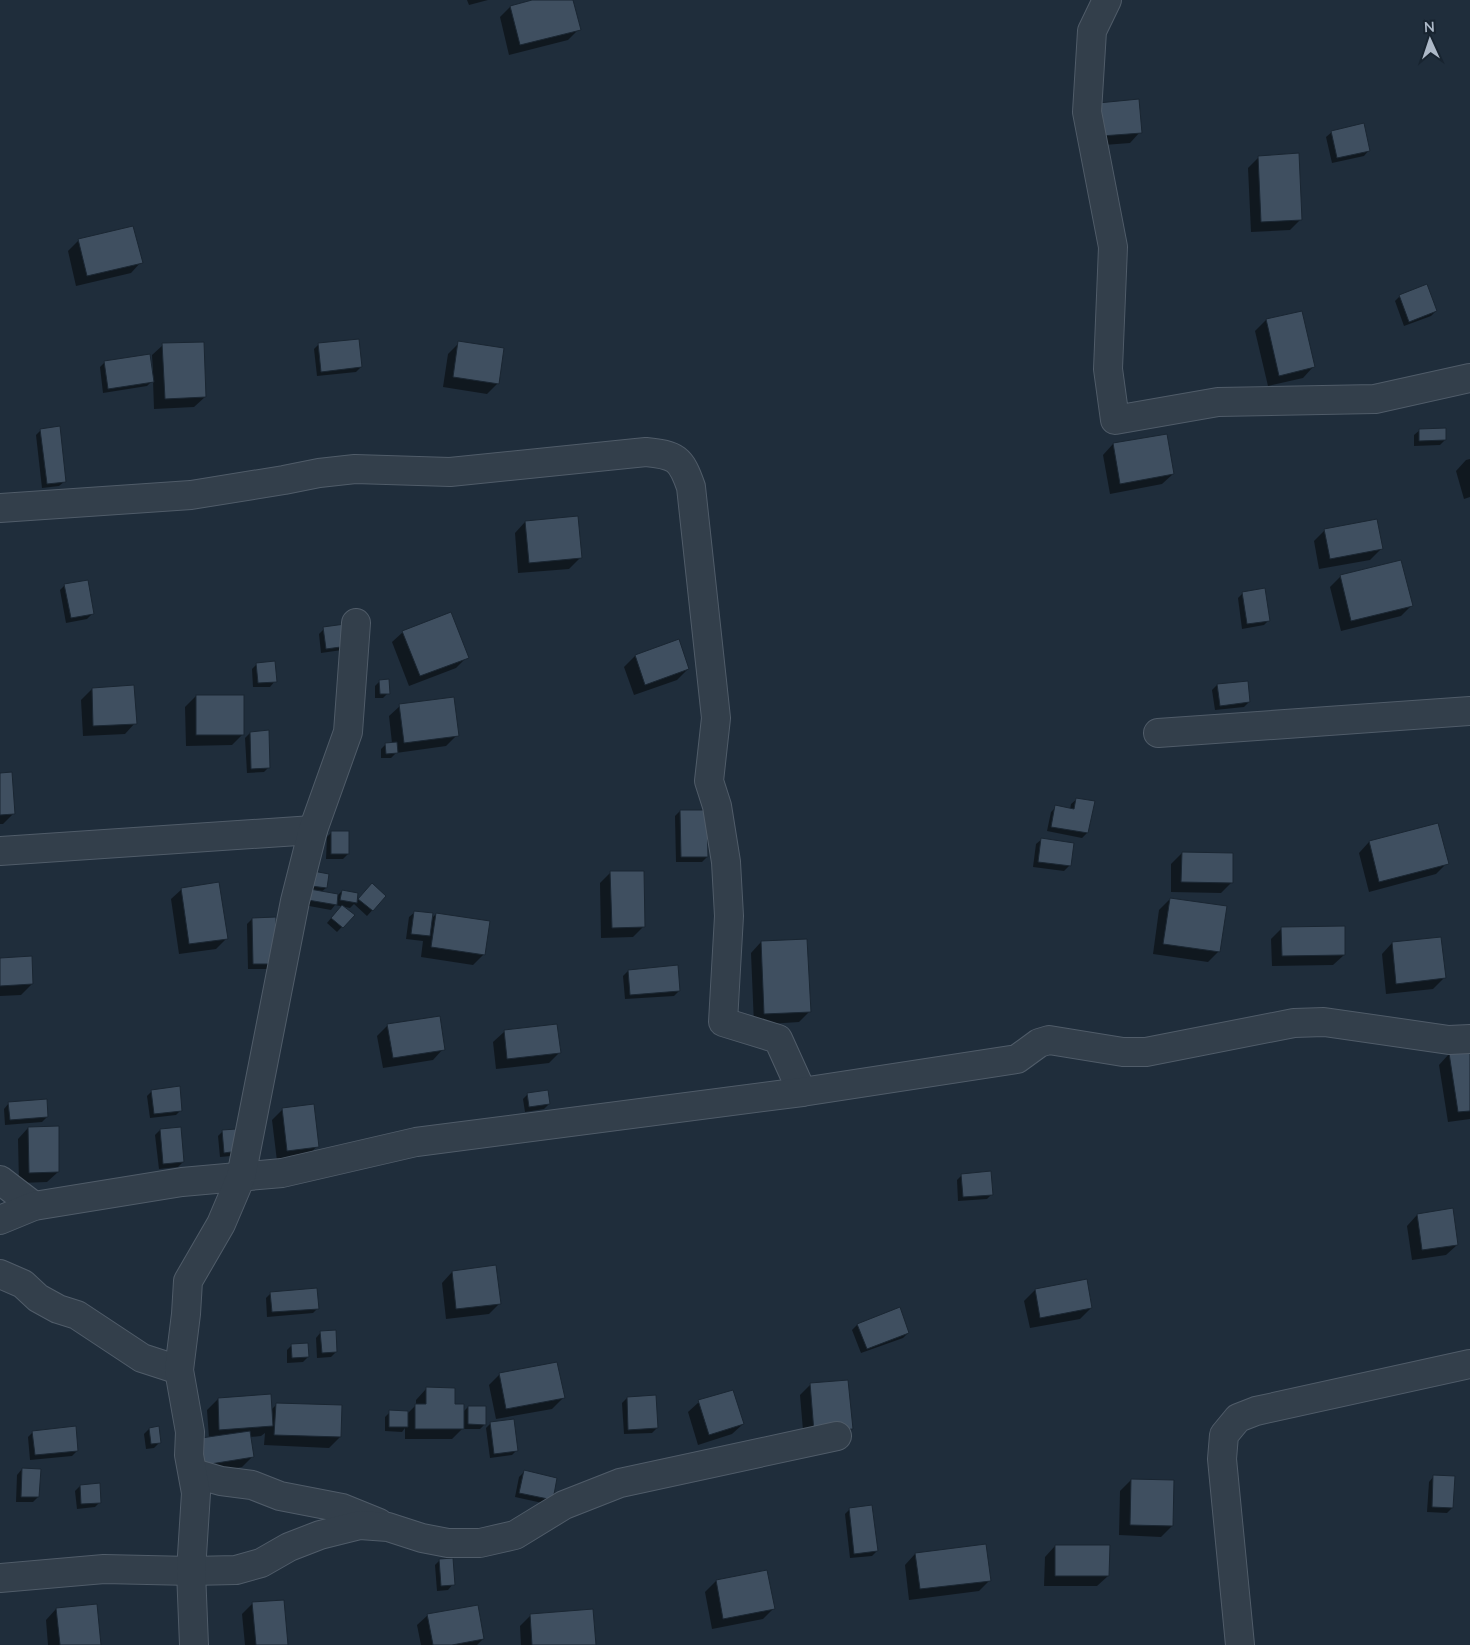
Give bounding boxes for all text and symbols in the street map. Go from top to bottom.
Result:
north arrow [1405,15,1455,65]
text: N [1423,18,1435,35]

